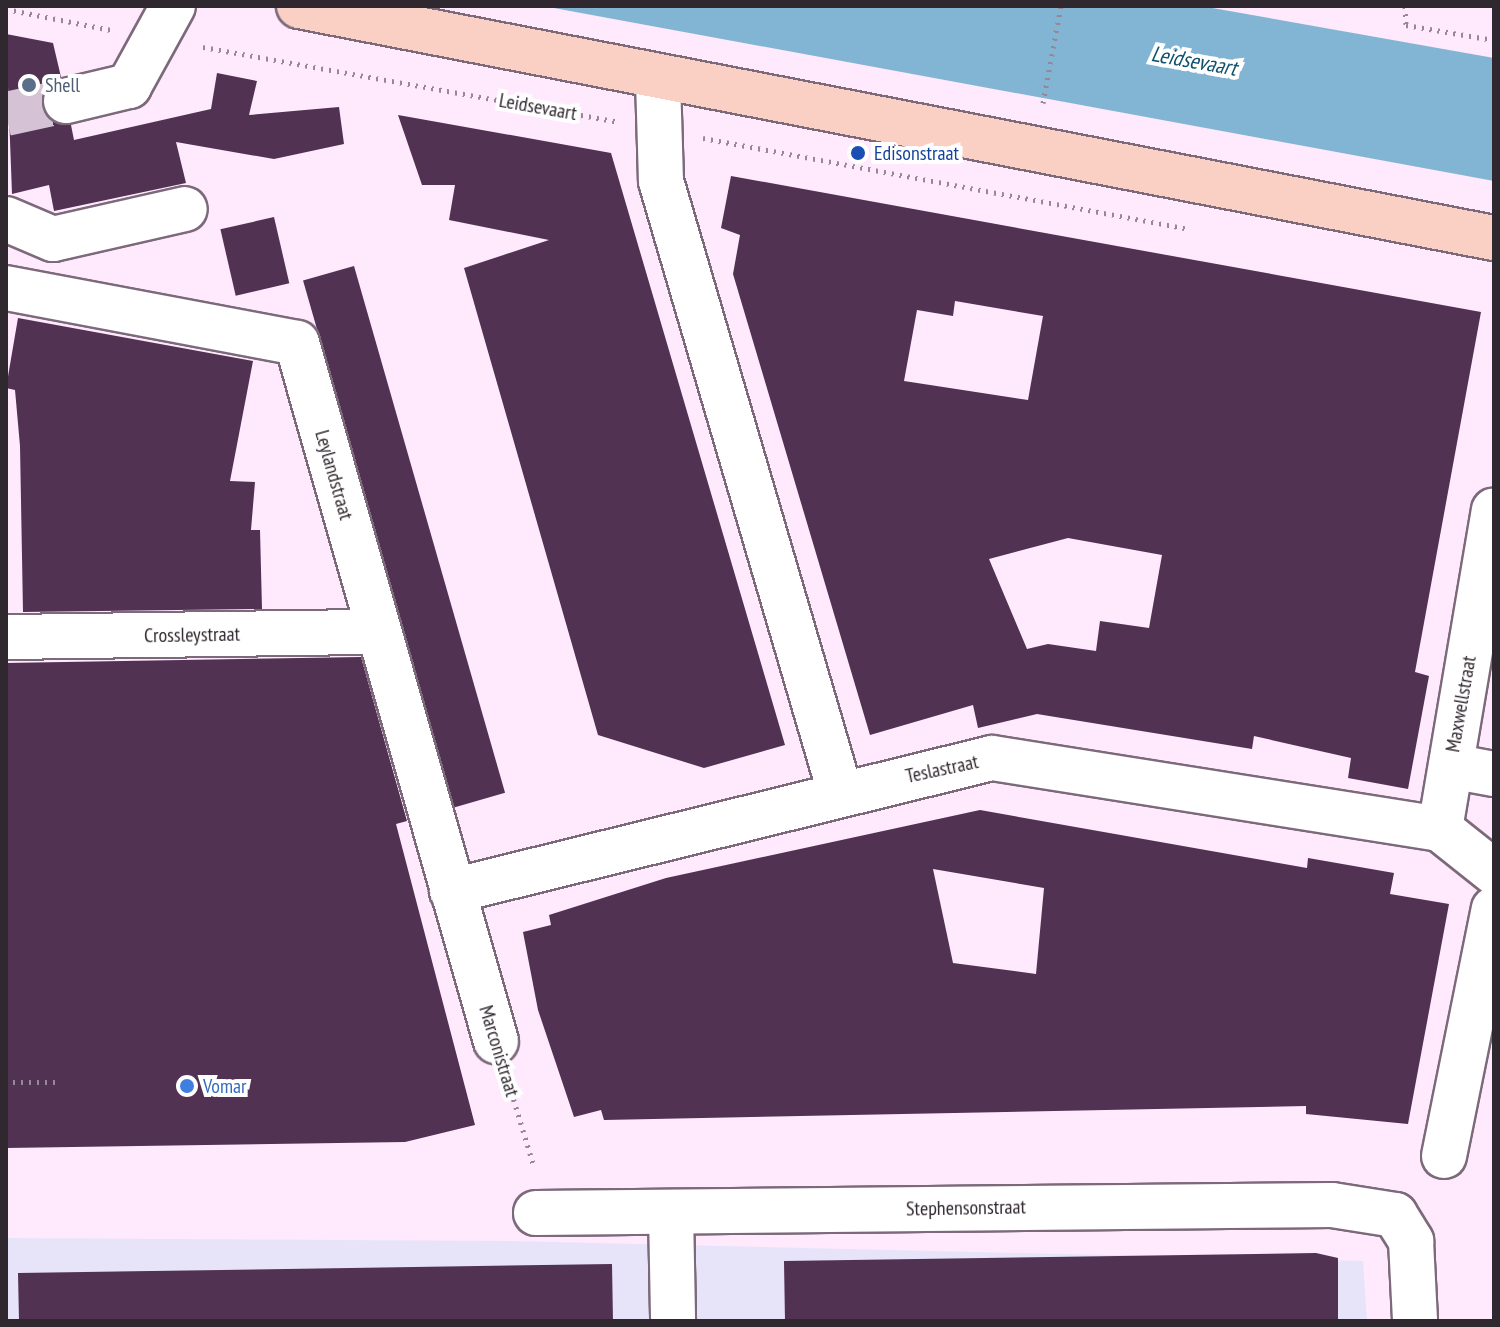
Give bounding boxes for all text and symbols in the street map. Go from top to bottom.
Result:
water label: Leidsevaart [1149,40,1239,82]
place label: Shell [45,73,80,97]
marker: Shell [20,76,38,94]
street label: Leidsevaart [497,88,579,126]
place label: Edisonstraat [874,141,959,165]
marker: Edisonstraat [849,144,867,162]
street label: Leylandstraat [310,427,358,523]
street label: Crossleystraat [144,622,240,648]
street label: Maxwellstraat [1441,654,1481,754]
street label: Teslastraat [903,750,981,788]
street label: Marconistraat [474,1003,524,1099]
place label: Vomar [203,1074,246,1098]
marker: Vomar [178,1077,196,1095]
street label: Stephensonstraat [906,1195,1026,1221]

